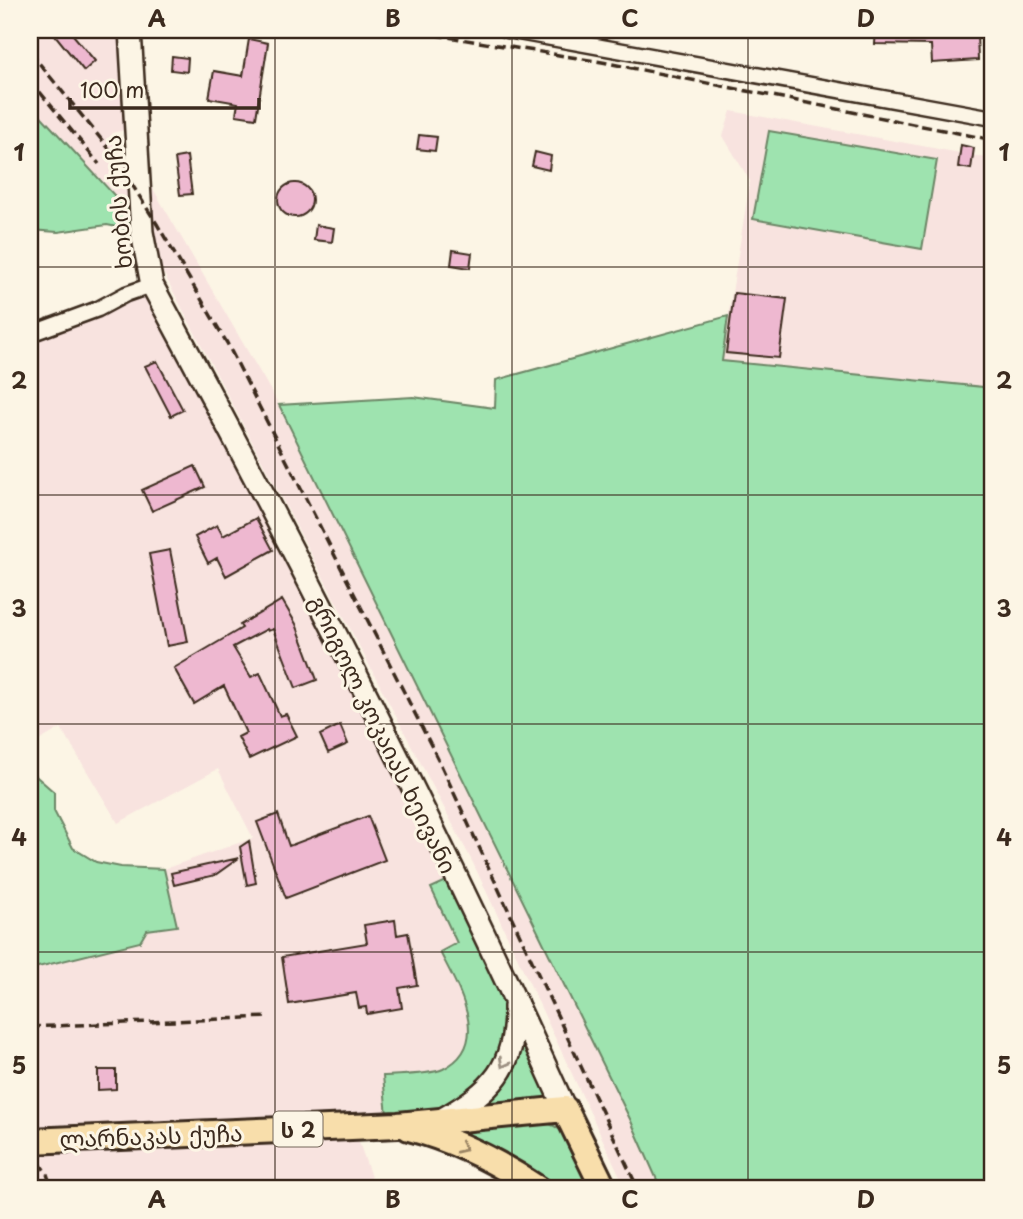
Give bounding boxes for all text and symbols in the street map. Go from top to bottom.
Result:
text: A [148,0,166,35]
text: B [385,0,401,35]
text: C [621,0,639,35]
text: D [857,0,875,35]
scale bar [70,66,259,110]
text: 100 m [80,73,144,105]
street label: ხობის ქუჩა [94,133,140,271]
text: 1 [14,134,25,169]
text: 1 [999,134,1010,169]
text: 2 [11,362,27,397]
text: 2 [996,362,1012,397]
street label: გრიგოლ კოკაიას ხეივანი [301,589,467,879]
text: 3 [11,590,27,625]
text: 3 [996,590,1012,625]
text: 4 [11,819,27,854]
text: 4 [996,819,1012,854]
text: 5 [12,1047,26,1082]
text: 5 [997,1047,1011,1082]
one-way arrow [499,1056,512,1068]
road number: ს 2 [274,1112,322,1146]
street label: ლარნაკას ქუჩა [59,1114,243,1156]
one-way arrow [455,1140,468,1154]
text: A [148,1181,166,1216]
text: B [385,1181,401,1216]
text: C [621,1181,639,1216]
text: D [857,1181,875,1216]

